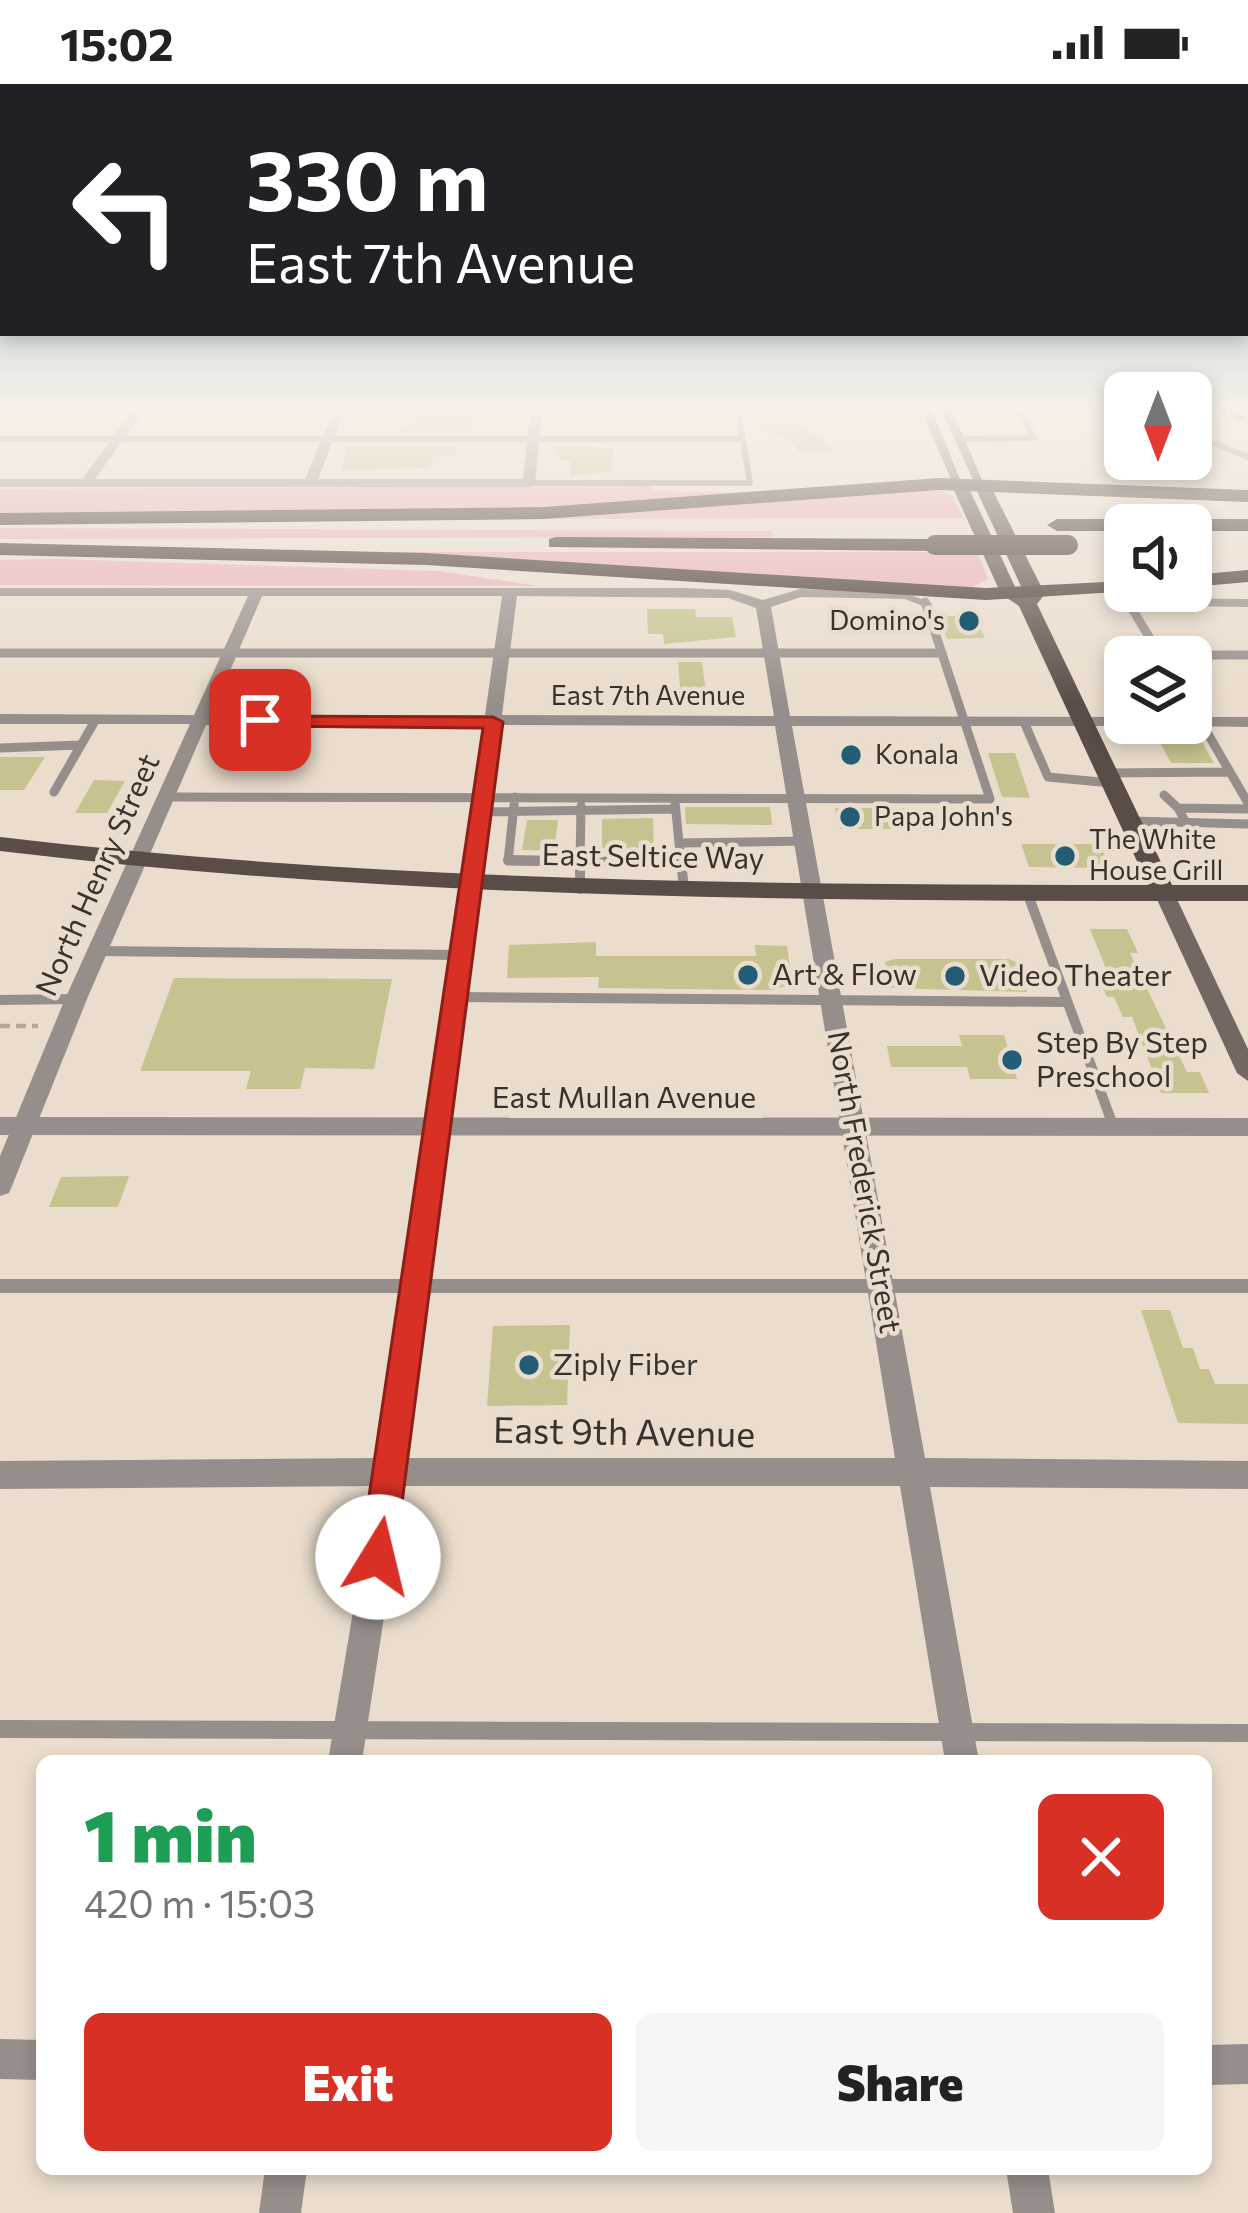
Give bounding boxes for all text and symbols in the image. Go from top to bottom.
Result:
text: 15:02 [60,15,174,70]
text: 330 m [246,126,489,228]
icon: left [48,132,204,288]
text: East 7th Avenue [246,228,635,294]
north arrow [1104,372,1212,480]
map controls [1104,372,1212,744]
button: sound [1104,504,1212,612]
place label: Domino's [829,603,945,636]
marker: Domino's [956,608,982,634]
button: layers [1104,636,1212,744]
pin [209,669,311,771]
street label: East 7th Avenue [551,678,745,711]
icon: arrive [227,687,293,753]
place label: Konala [875,737,959,770]
marker: Konala [838,742,864,768]
street label: North Henry Street [26,747,166,1001]
place label: Papa John's [874,799,1013,832]
marker: Papa John's [837,804,863,830]
place label: The White House Grill [1089,822,1223,886]
street label: East Seltice Way [542,834,765,875]
marker: The White House Grill [1052,843,1078,869]
place label: Art & Flow [772,954,917,991]
place label: Video Theater [979,955,1172,992]
marker: Art & Flow [735,962,761,988]
marker: Video Theater [942,963,968,989]
place label: Step By Step Preschool [1036,1022,1208,1093]
street label: North Frederick Street [822,1028,911,1336]
marker: Step By Step Preschool [999,1047,1025,1073]
street label: East Mullan Avenue [492,1077,756,1114]
place label: Ziply Fiber [553,1344,698,1381]
marker: Ziply Fiber [516,1352,542,1378]
street label: East 9th Avenue [493,1406,756,1454]
position arrow [315,1494,441,1620]
text: 1 min [84,1789,257,1877]
button: close [1038,1794,1164,1920]
text: 420 m · 15:03 [84,1878,315,1926]
button: Exit [84,2013,612,2151]
button: Share [636,2013,1164,2151]

